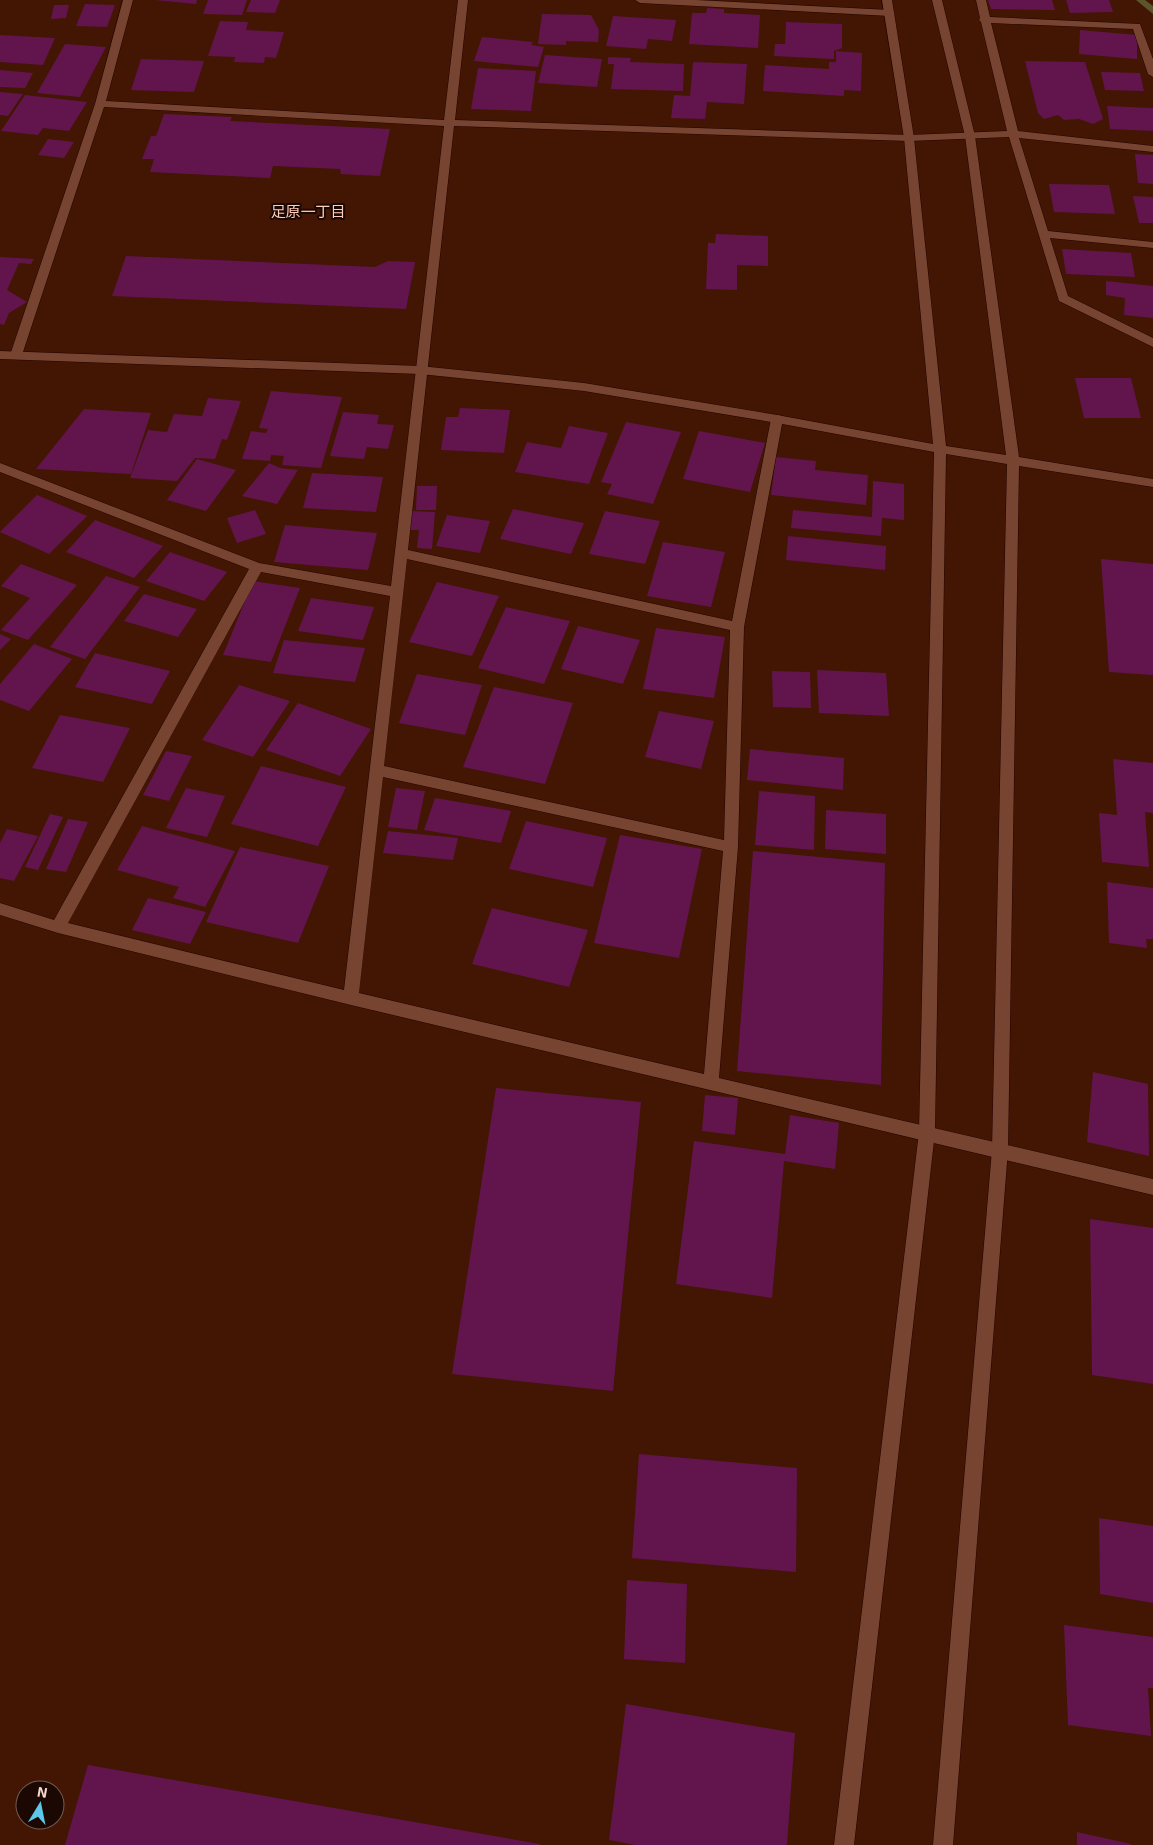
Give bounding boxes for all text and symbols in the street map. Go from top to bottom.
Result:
district label: 足原一丁目 [270,202,346,220]
north arrow [15,1780,65,1830]
text: N [36,1782,49,1801]

